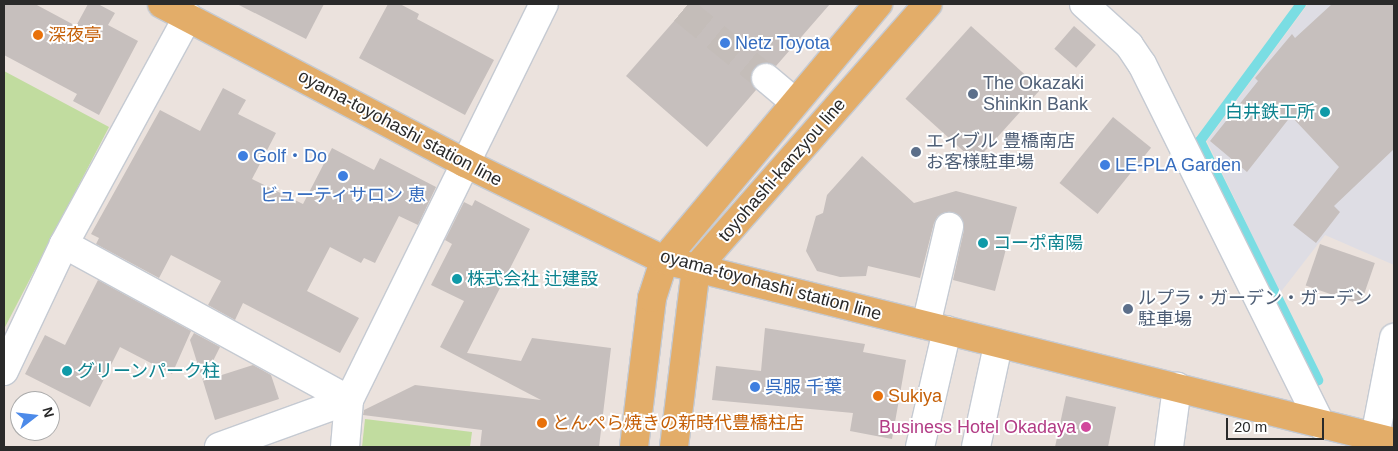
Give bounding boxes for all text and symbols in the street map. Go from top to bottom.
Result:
place label: 深夜亭 [48,24,102,46]
marker: 深夜亭 [32,29,44,41]
place label: Netz Toyota [735,32,830,54]
marker: Netz Toyota [719,37,731,49]
street label: oyama-toyohashi station line [294,65,506,191]
place label: The Okazaki Shinkin Bank [983,73,1088,116]
marker: The Okazaki Shinkin Bank [967,88,979,100]
street label: toyohashi-kanzyou line [714,94,850,246]
place label: 白井鉄工所 [1225,101,1315,123]
marker: 白井鉄工所 [1319,106,1331,118]
place label: エイブル 豊橋南店 お客様駐車場 [926,131,1075,173]
place label: Golf・Do [253,145,327,167]
marker: エイブル 豊橋南店 お客様駐車場 [910,146,922,158]
marker: Golf・Do [237,150,249,162]
place label: LE-PLA Garden [1115,154,1242,176]
marker: LE-PLA Garden [1099,159,1111,171]
marker: ビューティサロン 恵 [337,170,349,182]
place label: ビューティサロン 恵 [259,184,427,206]
place label: コーポ南陽 [993,232,1083,254]
marker: コーポ南陽 [977,237,989,249]
street label: oyama-toyohashi station line [658,245,884,325]
place label: 株式会社 辻建設 [467,268,598,290]
marker: 株式会社 辻建設 [451,273,463,285]
place label: ルプラ・ガーデン・ガーデン 駐車場 [1138,288,1372,330]
marker: ルプラ・ガーデン・ガーデン 駐車場 [1122,303,1134,315]
place label: グリーンパーク柱 [77,360,221,382]
marker: グリーンパーク柱 [61,365,73,377]
place label: 呉服 千葉 [765,376,842,398]
marker: 呉服 千葉 [749,381,761,393]
place label: Sukiya [888,385,942,407]
marker: Sukiya [872,390,884,402]
north arrow [10,391,60,441]
text: N [39,405,58,419]
scale bar [1228,408,1326,440]
place label: とんぺら焼きの新時代豊橋柱店 [552,412,804,434]
place label: Business Hotel Okadaya [879,416,1076,438]
marker: とんぺら焼きの新時代豊橋柱店 [536,417,548,429]
text: 20 m [1234,418,1267,435]
marker: Business Hotel Okadaya [1080,421,1092,433]

